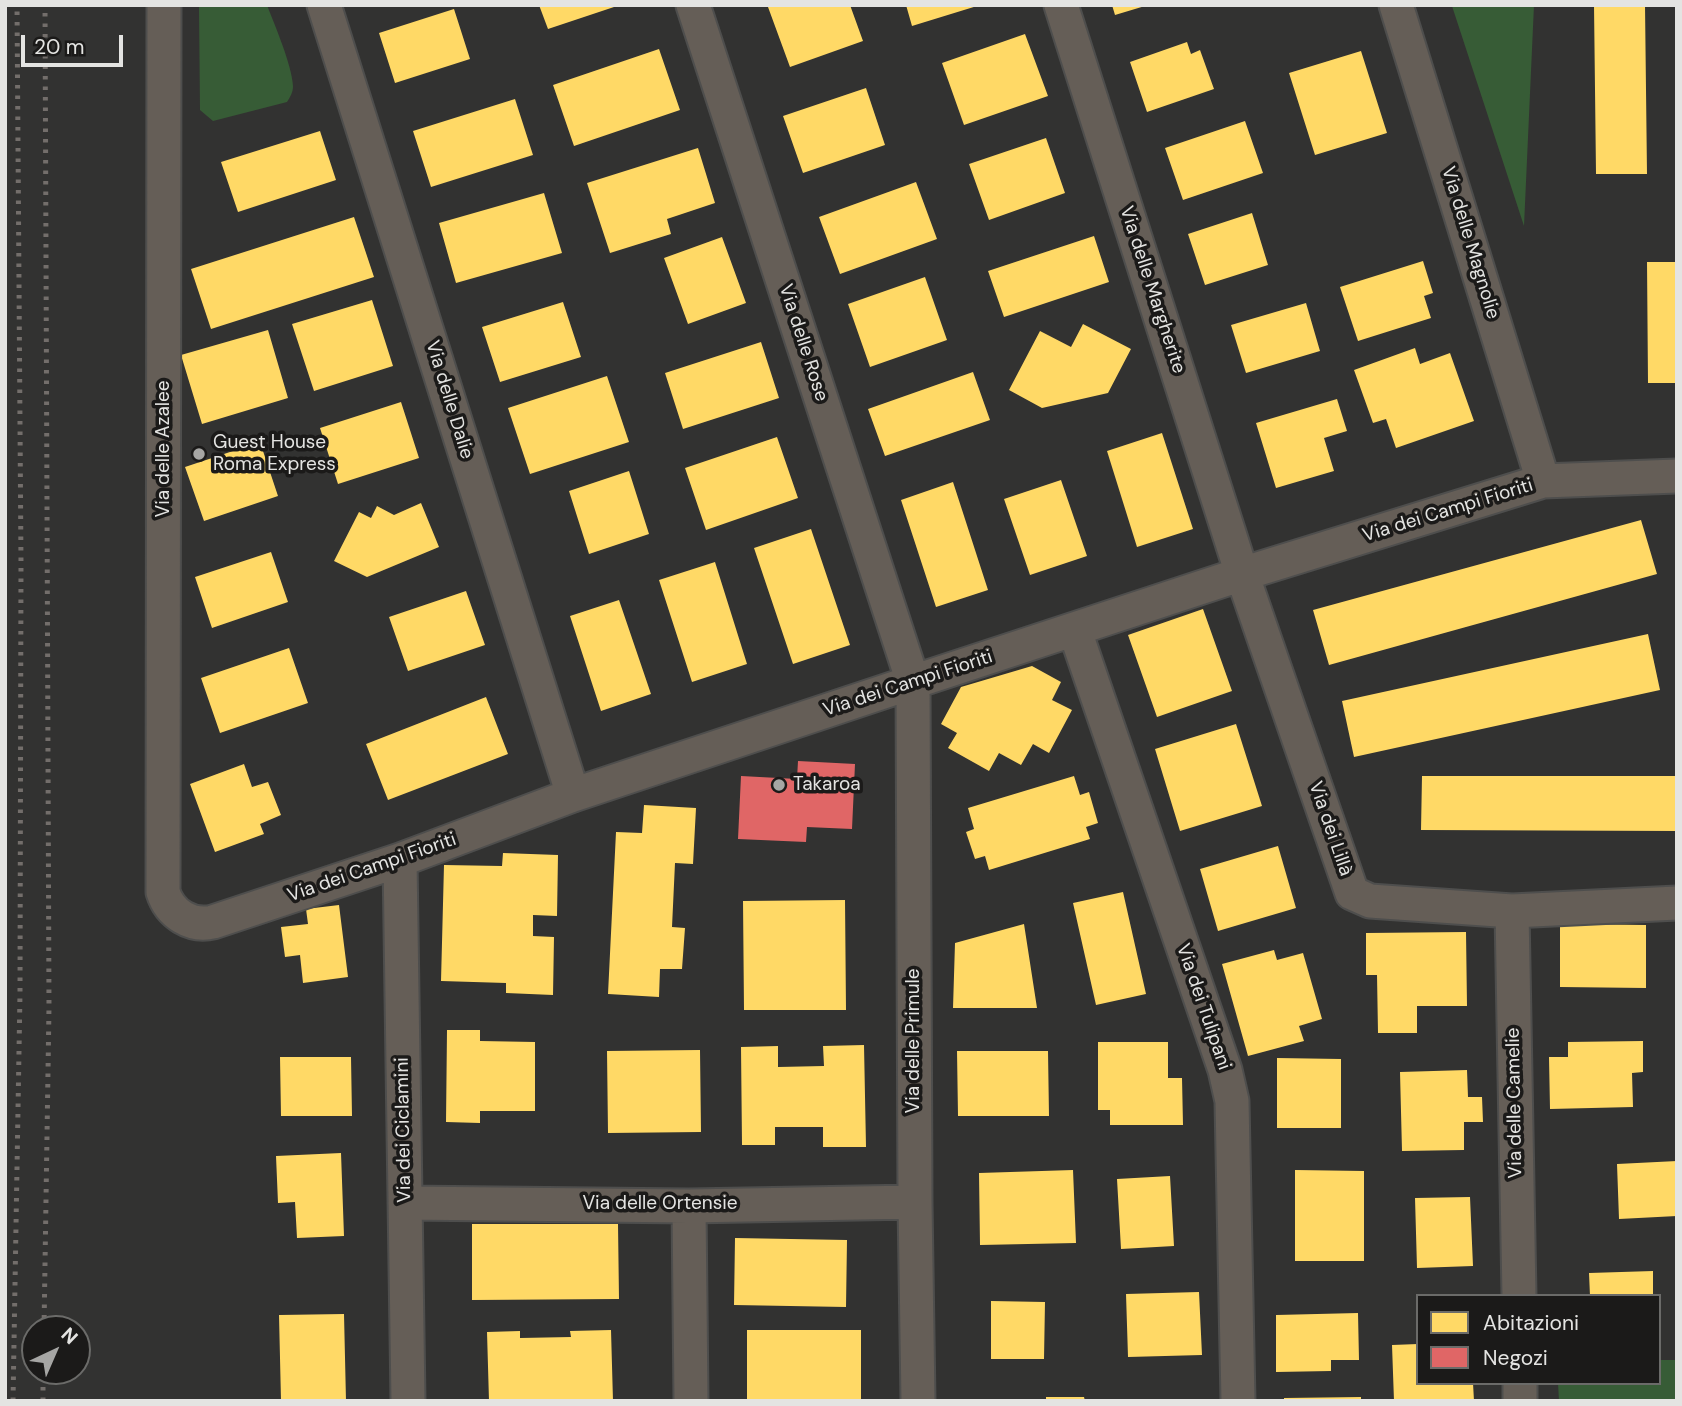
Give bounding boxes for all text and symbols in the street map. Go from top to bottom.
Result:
scale bar [24,21,126,65]
text: 20 m [34,33,85,61]
street label: Via delle Magnolie [1436,164,1504,322]
street label: Via delle Margherite [1114,203,1190,377]
street label: Via delle Rose [773,281,833,405]
street label: Via delle Dalie [420,338,478,462]
street label: Via delle Azalee [153,380,175,518]
place label: Guest House Roma Express [213,432,336,476]
marker: Guest House Roma Express [191,446,207,462]
street label: Via dei Campi Fioriti [1360,474,1536,548]
street label: Via dei Campi Fioriti [820,646,996,722]
place label: Takaroa [793,774,861,796]
marker: Takaroa [771,777,787,793]
street label: Via dei Lillà [1303,779,1357,879]
street label: Via dei Campi Fioriti [285,828,459,908]
street label: Via dei Tulipani [1171,941,1235,1073]
street label: Via delle Primule [903,968,925,1114]
street label: Via delle Camelie [1502,1027,1528,1179]
street label: Via dei Ciclamini [391,1057,417,1203]
street label: Via delle Ortensie [582,1193,738,1215]
legend [1416,1294,1661,1385]
text: Abitazioni [1483,1309,1579,1337]
north arrow [21,1315,91,1385]
text: N [56,1322,83,1350]
text: Negozi [1483,1344,1548,1372]

